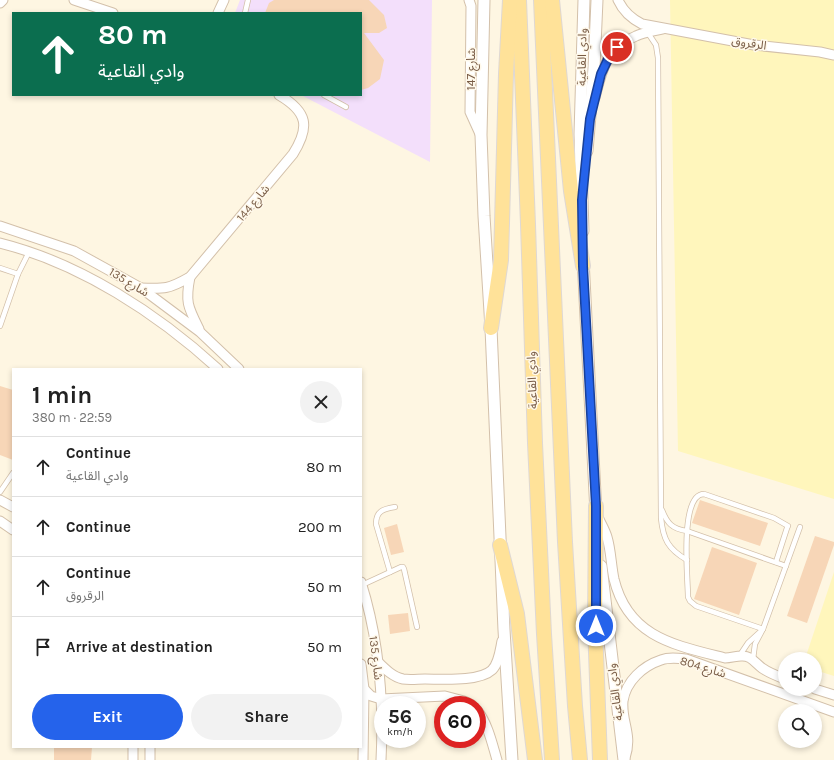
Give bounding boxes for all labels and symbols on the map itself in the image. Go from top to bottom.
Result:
street label: وادي القاعية [574,28,592,86]
pin [600,30,634,64]
street label: الرقروق [731,33,768,53]
street label: شارع 147 [464,48,480,90]
street label: شارع 144 [234,182,274,225]
street label: شارع 135 [105,265,151,301]
street label: وادي القاعية [524,351,543,409]
position arrow [575,605,617,647]
street label: شارع 135 [364,635,386,681]
street label: شارع 804 [678,653,728,683]
street label: وادي القاعية [605,662,628,721]
speed limit sign: 60 [434,696,486,748]

